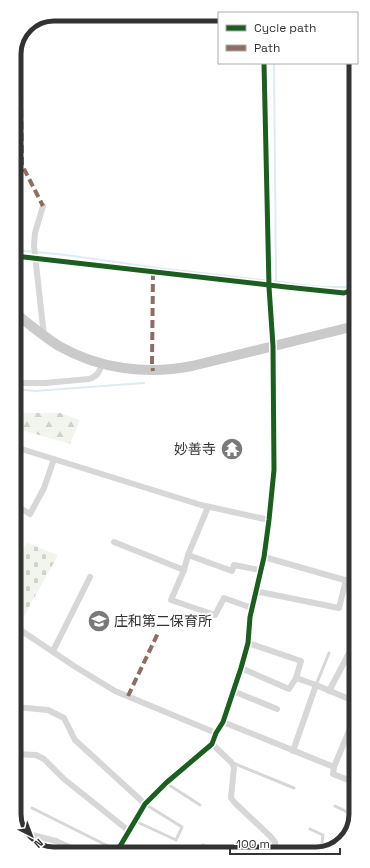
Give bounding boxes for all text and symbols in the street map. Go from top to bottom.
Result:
legend [218,12,358,64]
text: Cycle path [254,20,316,36]
text: Path [254,40,280,56]
temple icon: 妙善寺 [219,436,245,462]
place label: 妙善寺 [174,440,216,458]
school or university icon: 庄和第二保育所 [86,608,112,634]
place label: 庄和第二保育所 [114,612,212,630]
north arrow [12,816,52,856]
scale bar [230,830,340,856]
text: N [31,836,46,851]
text: 100 m [236,836,270,852]

